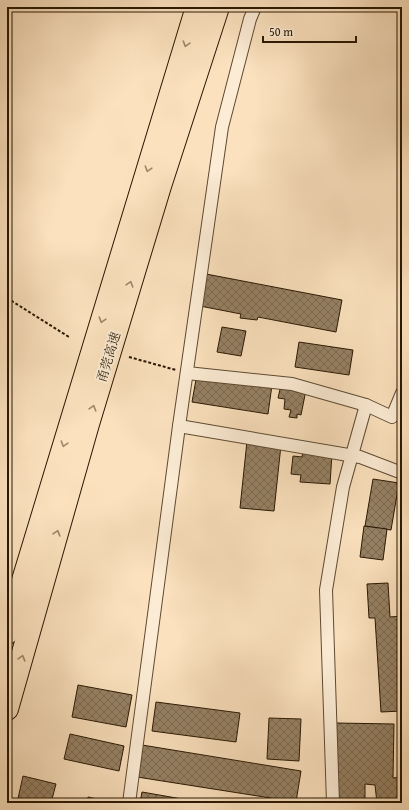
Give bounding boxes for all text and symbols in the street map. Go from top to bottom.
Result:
scale bar [263,18,356,44]
text: 50 m [269,23,293,40]
one-way arrow [182,41,191,48]
one-way arrow [144,165,153,172]
one-way arrow [125,280,134,287]
one-way arrow [98,316,106,323]
street label: 甬莞高速 [92,329,125,385]
one-way arrow [88,405,97,412]
one-way arrow [60,440,69,447]
one-way arrow [52,530,61,537]
one-way arrow [17,655,25,661]

